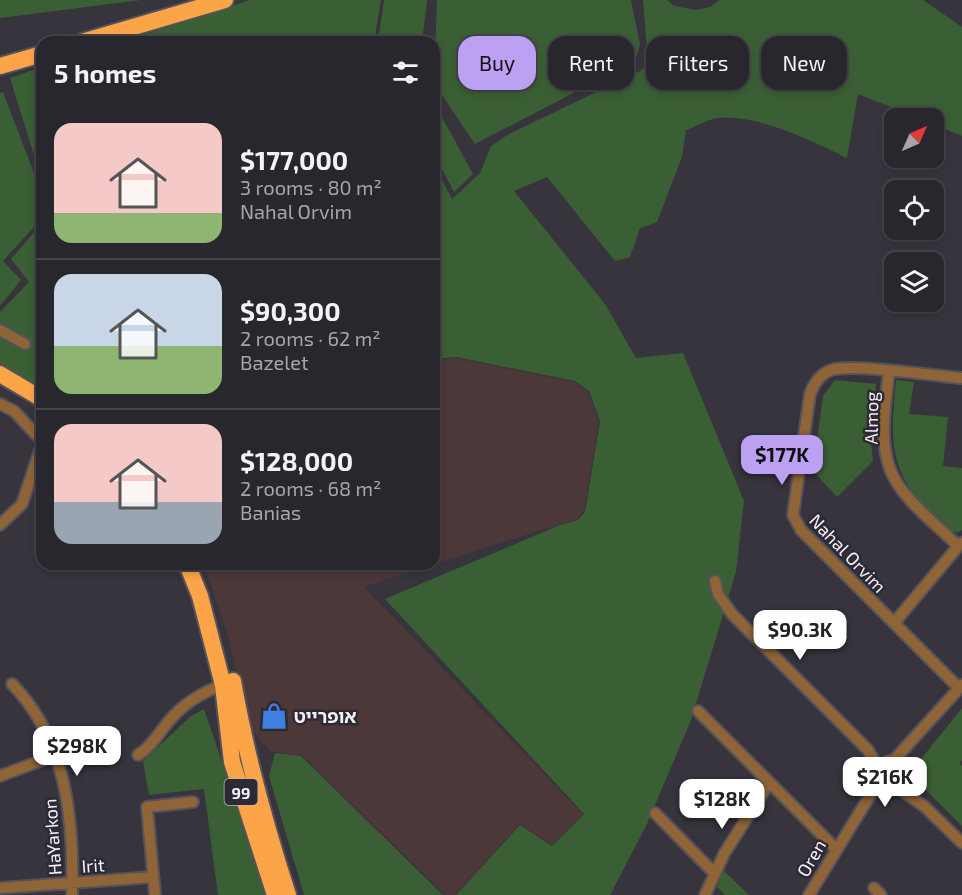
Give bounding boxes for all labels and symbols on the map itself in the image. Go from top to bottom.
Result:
north arrow [884,108,944,168]
street label: Almog [860,392,882,444]
pin: $177K [740,435,824,486]
street label: Nahal Orvim [805,509,891,597]
pin: $90.3K [751,610,849,661]
shop icon: אופרייט [259,701,289,731]
place label: אופרייט [294,705,357,727]
pin: $298K [35,726,119,777]
pin: $216K [843,757,927,808]
road number: 99 [224,779,258,805]
pin: $128K [680,779,764,830]
street label: HaYarkon [38,798,66,876]
street label: Oren [792,836,830,880]
street label: Irit [81,853,106,877]

